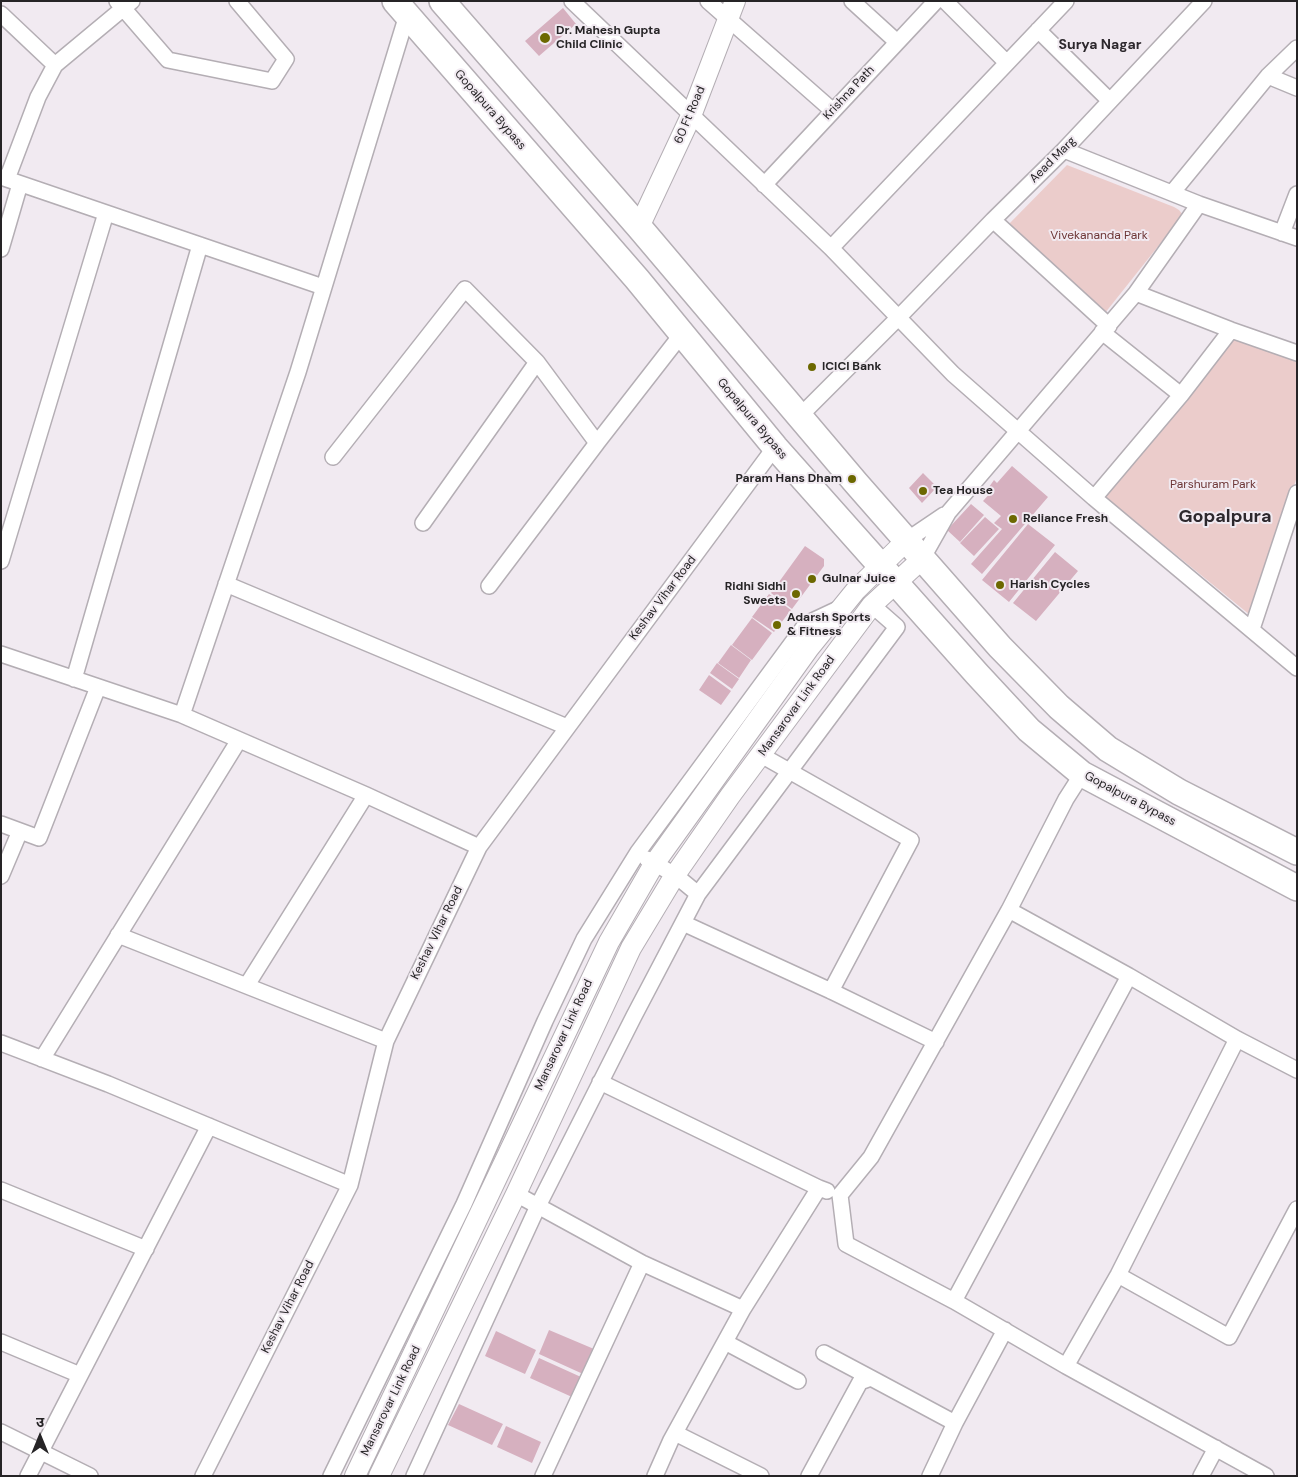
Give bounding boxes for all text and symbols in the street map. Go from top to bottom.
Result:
place label: Dr. Mahesh Gupta Child Clinic [556,24,660,52]
marker: Dr. Mahesh Gupta Child Clinic [538,31,552,45]
district label: Surya Nagar [1059,37,1141,53]
street label: Krishna Path [820,63,878,123]
street label: Gopalpura Bypass [451,67,529,153]
street label: 60 Ft Road [671,84,709,146]
street label: Aead Marg [1027,134,1079,186]
park label: Vivekananda Park [1050,229,1148,243]
place label: ICICI Bank [822,360,881,374]
marker: ICICI Bank [806,361,818,373]
street label: Gopalpura Bypass [714,376,790,462]
place label: Param Hans Dham [736,472,842,486]
marker: Param Hans Dham [846,473,858,485]
park label: Parshuram Park [1170,478,1256,492]
place label: Tea House [933,484,993,498]
marker: Tea House [917,485,929,497]
district label: Gopalpura [1179,506,1271,528]
place label: Reliance Fresh [1023,512,1108,526]
marker: Reliance Fresh [1007,513,1019,525]
street label: Keshav Vihar Road [627,553,699,643]
place label: Gulnar Juice [822,572,896,586]
marker: Gulnar Juice [806,573,818,585]
place label: Harish Cycles [1010,578,1090,592]
marker: Harish Cycles [994,579,1006,591]
place label: Ridhi Sidhi Sweets [725,580,786,608]
marker: Ridhi Sidhi Sweets [790,588,802,600]
place label: Adarsh Sports & Fitness [787,611,871,639]
marker: Adarsh Sports & Fitness [771,619,783,631]
street label: Mansarovar Link Road [756,653,838,759]
street label: Gopalpura Bypass [1082,769,1178,829]
street label: Keshav Vihar Road [408,884,466,982]
street label: Mansarovar Link Road [532,977,596,1093]
street label: Keshav Vihar Road [258,1258,318,1356]
street label: Mansarovar Link Road [358,1344,424,1458]
north arrow [15,1412,65,1462]
text: उ [36,1413,44,1431]

